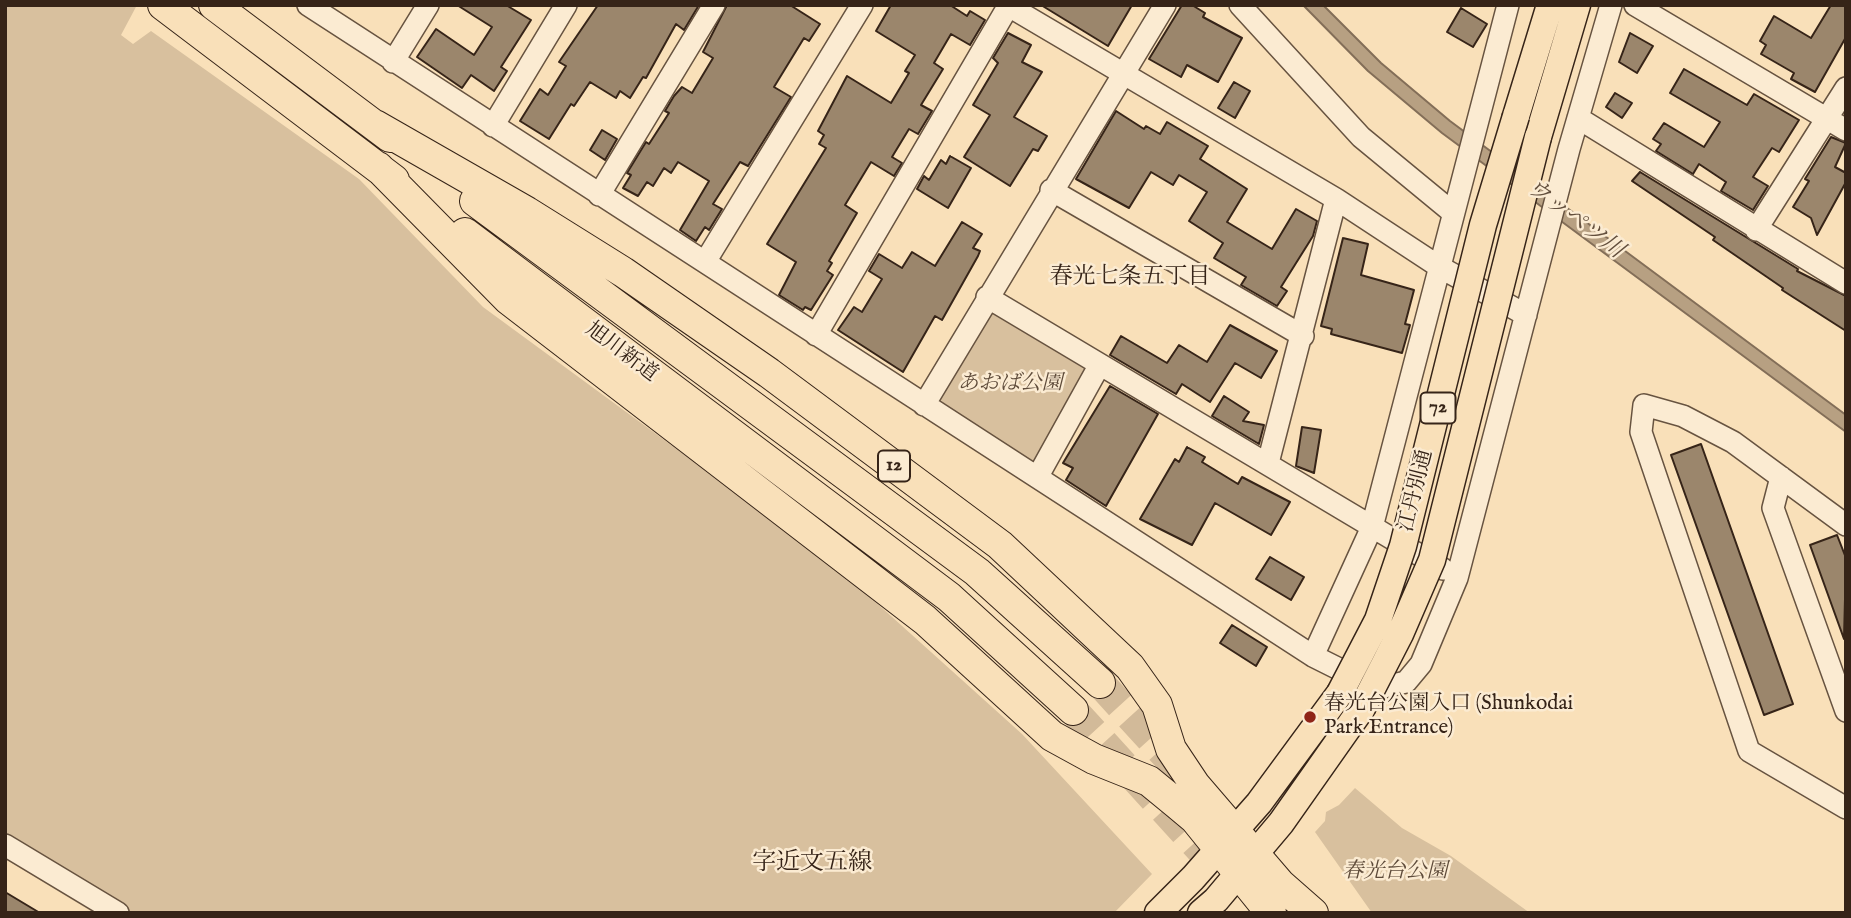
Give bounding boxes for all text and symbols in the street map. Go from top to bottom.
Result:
water label: ウッペツ川 [1520,174,1628,266]
district label: 春光七条五丁目 [1050,264,1210,292]
street label: 旭川新道 [580,318,662,388]
park label: あおば公園 [958,372,1062,398]
road number: 72 [1420,392,1456,424]
street label: 江丹別通 [1395,447,1439,535]
road number: 12 [878,450,910,481]
place label: 春光台公園入口 (Shunkodai Park Entrance) [1324,692,1573,742]
marker: 春光台公園入口 (Shunkodai Park Entrance) [1302,709,1318,725]
district label: 字近文五線 [752,850,872,878]
park label: 春光台公園 [1343,860,1447,886]

